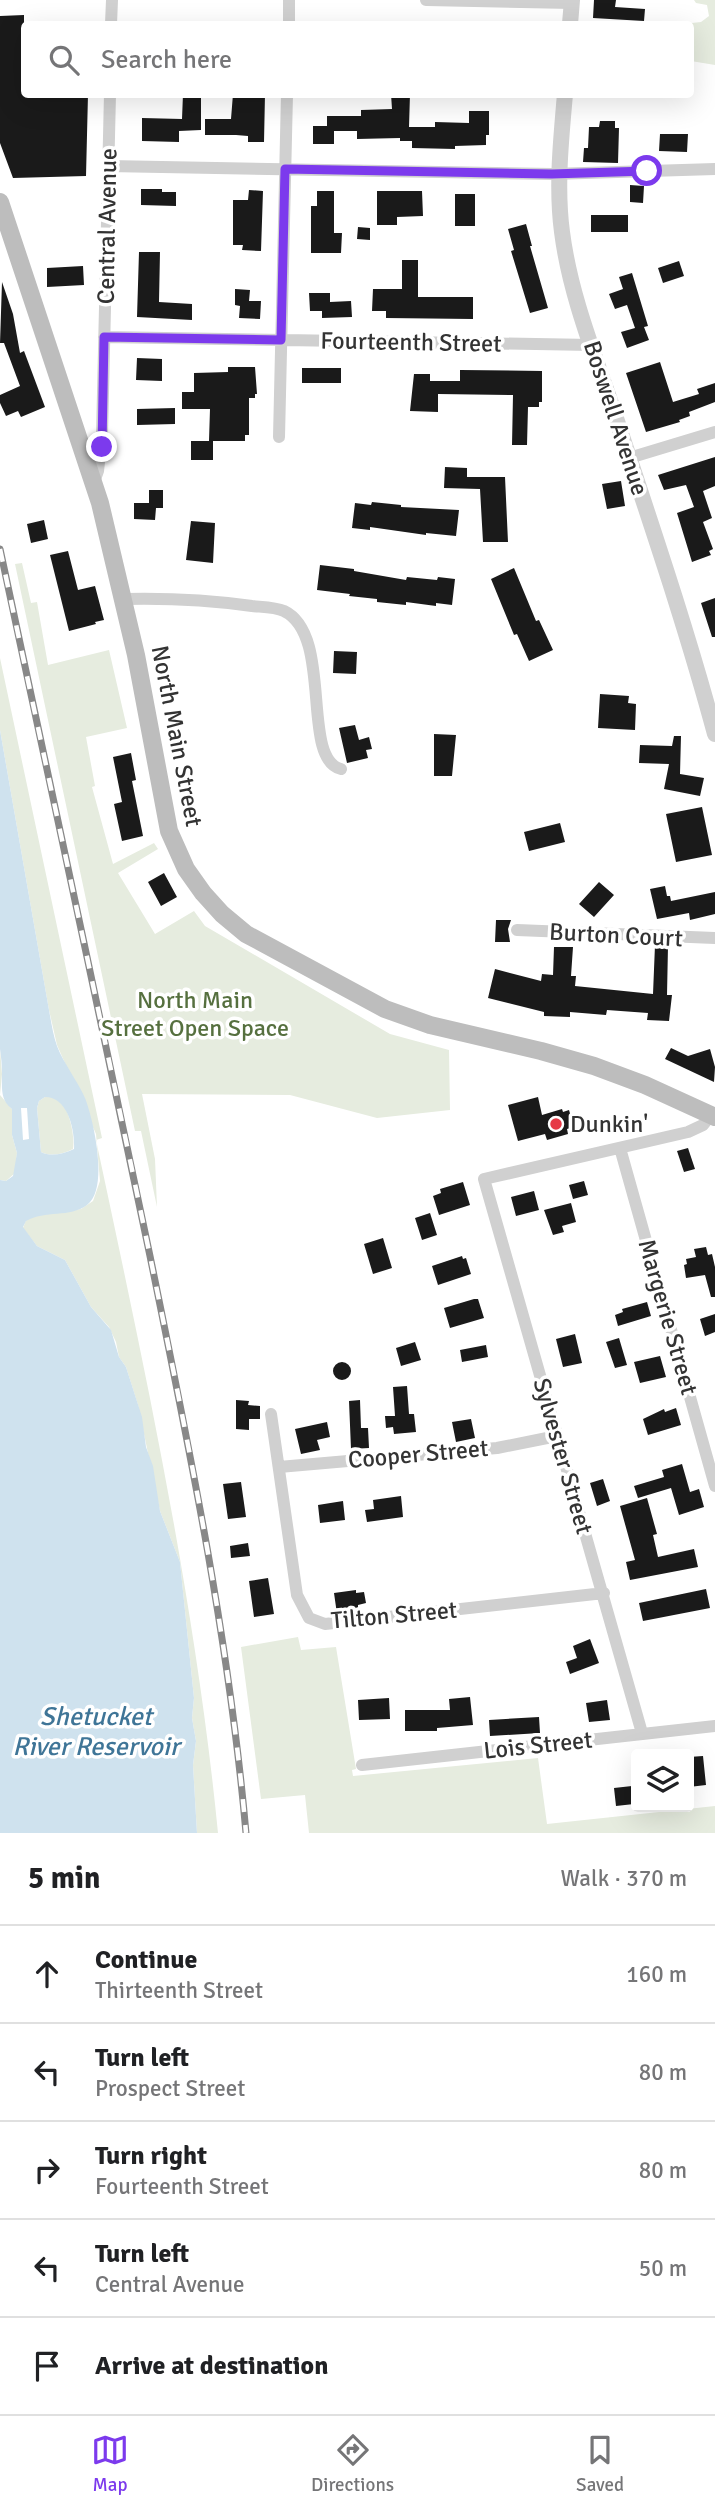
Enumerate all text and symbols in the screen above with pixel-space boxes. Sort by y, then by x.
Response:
search box [21,21,694,98]
icon: search [45,41,83,79]
text: Search here [101,44,232,76]
street label: Central Avenue [91,148,123,304]
route start [631,155,662,186]
street label: Fourteenth Street [320,325,502,359]
street label: Boswell Avenue [577,337,655,499]
route end [86,431,117,462]
street label: North Main Street [145,643,209,829]
street label: Burton Court [548,917,684,953]
park label: North Main Street Open Space [101,985,289,1043]
place label: Dunkin' [570,1109,648,1139]
marker: Dunkin' [548,1116,564,1132]
street label: Margerie Street [631,1236,705,1398]
street label: Sylvester Street [526,1375,600,1537]
street label: Cooper Street [347,1433,489,1475]
street label: Tilton Street [330,1595,458,1635]
water label: Shetucket River Reservoir [13,1701,183,1763]
street label: Lois Street [482,1724,594,1766]
map controls [631,1749,694,1812]
button: layers [631,1749,694,1812]
text: 5 min [28,1860,100,1897]
text: Walk · 370 m [561,1864,687,1893]
text: Continue [95,1944,197,1976]
icon: ahead [28,1955,66,1993]
text: 160 m [626,1960,687,1989]
text: Thirteenth Street [95,1976,263,2005]
text: Turn left [95,2042,189,2074]
icon: left [28,2053,66,2091]
text: 80 m [639,2058,687,2087]
text: Prospect Street [95,2074,245,2103]
text: Turn right [95,2140,207,2172]
icon: right [28,2151,66,2189]
text: 80 m [639,2156,687,2185]
text: Fourteenth Street [95,2172,269,2201]
text: Turn left [95,2238,189,2270]
icon: left [28,2249,66,2287]
text: 50 m [639,2254,687,2283]
text: Central Avenue [95,2270,245,2299]
icon: arrive [28,2347,66,2385]
text: Arrive at destination [95,2350,328,2382]
tab: Map [91,2431,129,2497]
tab: Directions [311,2431,394,2497]
tab: Saved [576,2431,624,2497]

